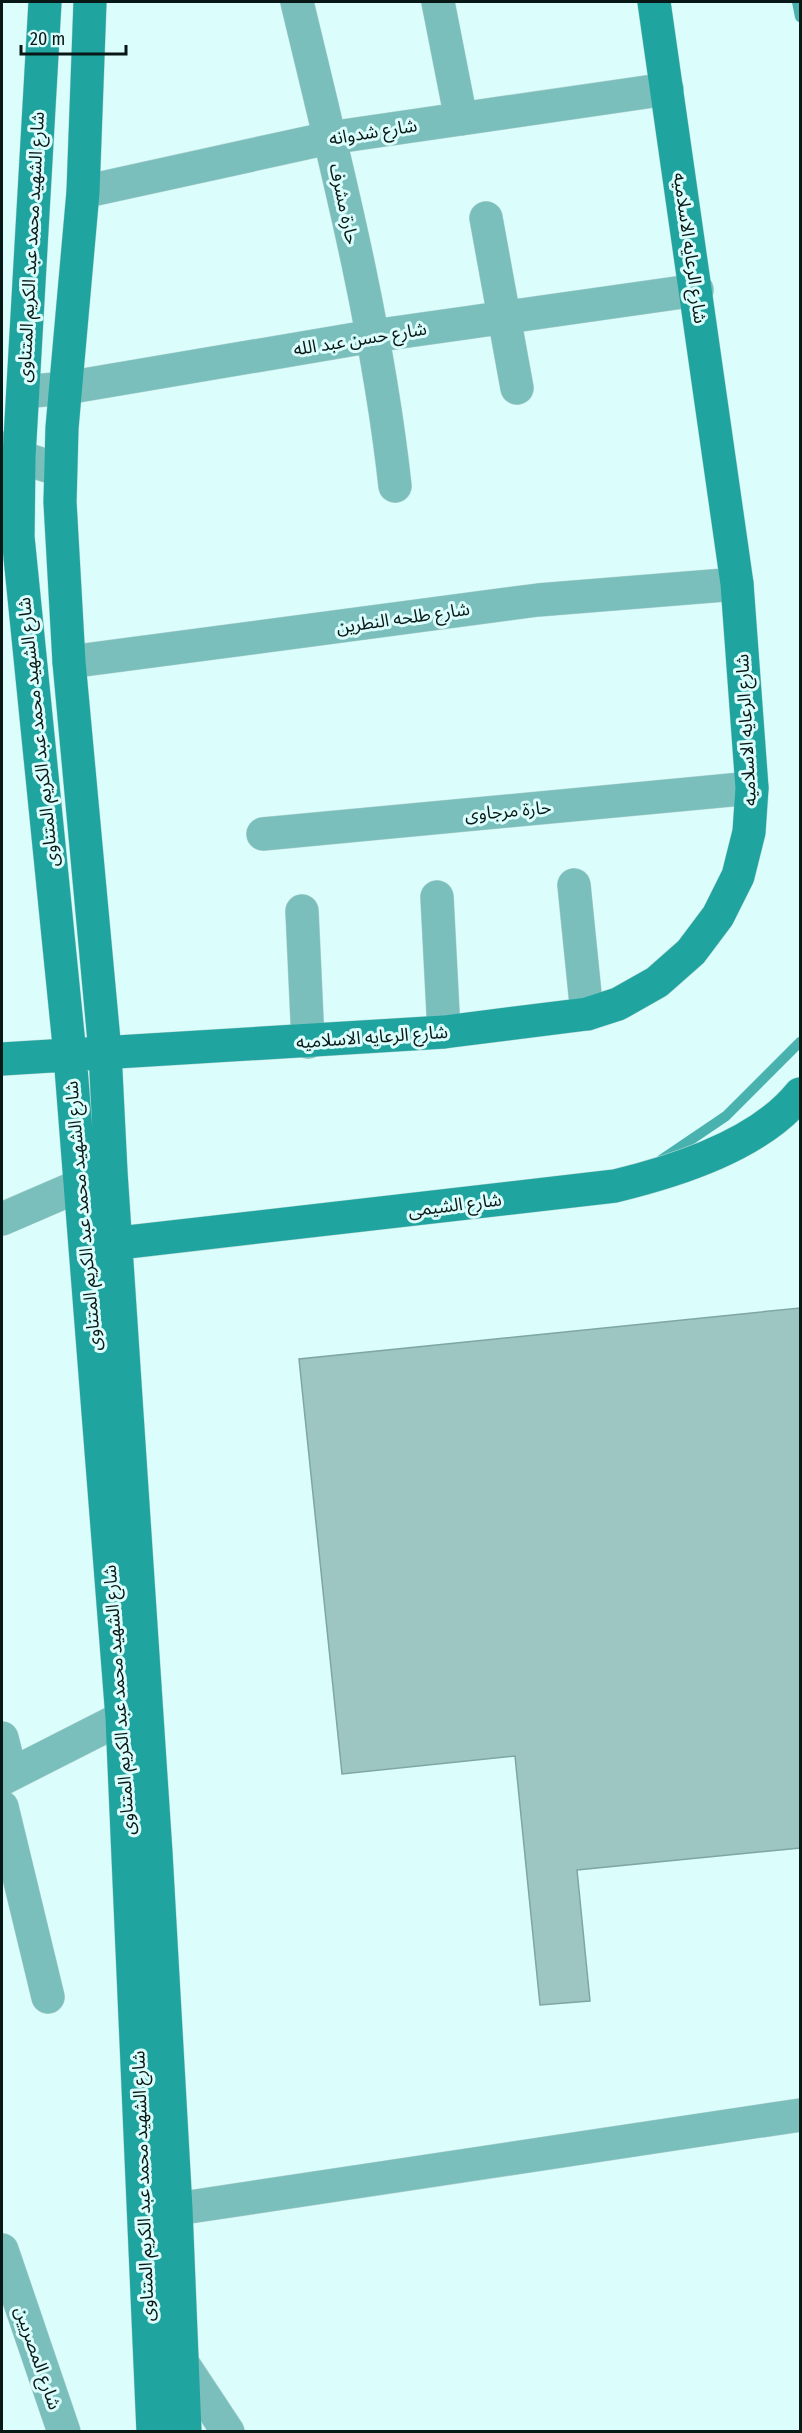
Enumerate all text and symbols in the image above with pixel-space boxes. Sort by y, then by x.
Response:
scale bar [21,18,126,56]
text: 20 m [30,28,65,50]
street label: شارع الشهيد محمد عبد الكريم المتناوى [13,111,52,383]
street label: شارع شدوانه [327,114,419,153]
street label: حارة مشرف [325,161,363,247]
street label: شارع الرعايه الاسلاميه [666,171,711,325]
street label: شارع حسن عبد الله [292,318,429,363]
street label: شارع الشهيد محمد عبد الكريم المتناوى [13,596,66,868]
street label: شارع طلحه النطرين [335,598,471,641]
street label: شارع الرعايه الاسلاميه [731,653,764,807]
street label: حارة مرجاوى [464,796,552,826]
street label: شارع الرعايه الاسلاميه [295,1021,449,1056]
street label: شارع الشهيد محمد عبد الكريم المتناوى [60,1080,109,1352]
street label: شارع الشيمى [407,1188,503,1225]
street label: شارع الشهيد محمد عبد الكريم المتناوى [99,1564,142,1836]
street label: شارع الشهيد محمد عبد الكريم المتناوى [127,2050,162,2322]
street label: شارع المصريين [7,2304,66,2413]

